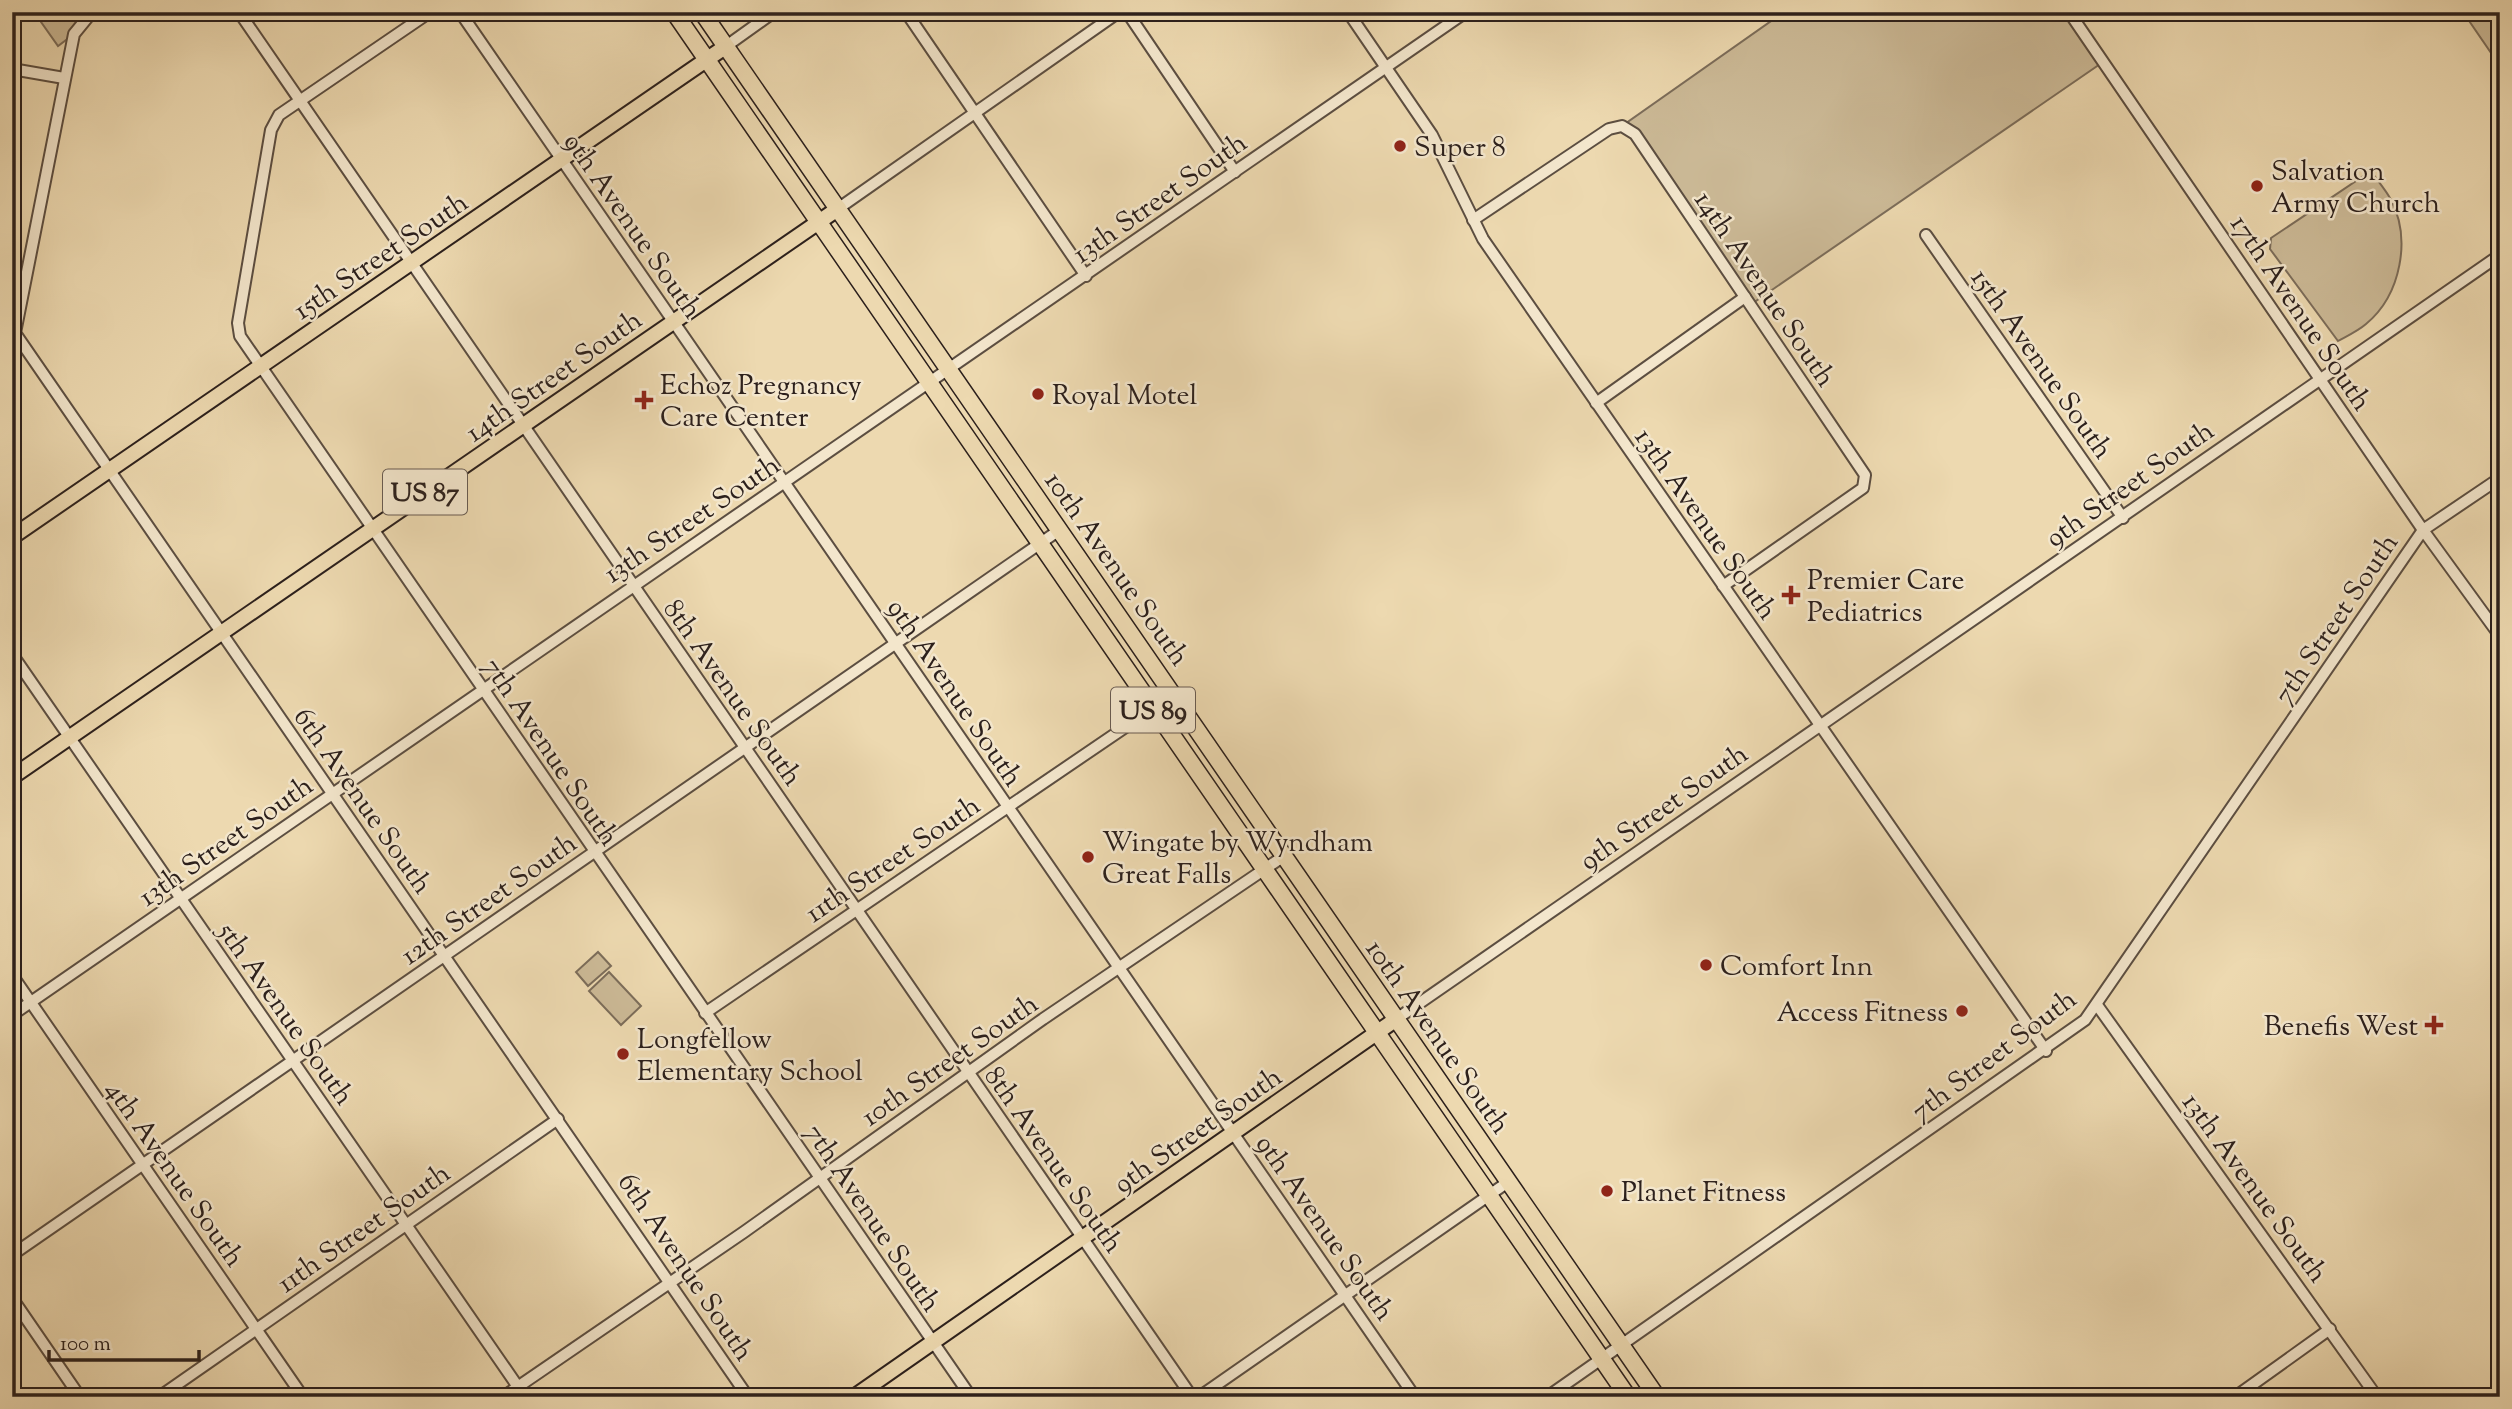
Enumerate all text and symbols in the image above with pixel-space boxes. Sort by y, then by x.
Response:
street label: 13th Street South [1065,124,1256,275]
street label: 9th Avenue South [552,126,711,328]
place label: Super 8 [1414,129,1506,169]
marker: Super 8 [1392,138,1408,154]
place label: Salvation Army Church [2271,153,2440,225]
marker: Salvation Army Church [2249,178,2265,194]
street label: 15th Street South [286,184,477,331]
street label: 14th Avenue South [1683,184,1844,396]
street label: 17th Avenue South [2219,207,2380,420]
street label: 15th Avenue South [1960,261,2121,468]
street label: 14th Street South [458,301,651,453]
place label: Echoz Pregnancy Care Center [660,367,862,439]
place label: Royal Motel [1052,377,1197,417]
marker: Royal Motel [1030,386,1046,402]
marker: Echoz Pregnancy Care Center [634,390,654,410]
street label: 9th Street South [2038,412,2223,559]
street label: 13th Avenue South [1623,421,1786,629]
street label: 13th Street South [597,447,789,594]
street label: 10th Avenue South [1033,464,1198,675]
road number: US 87 [383,470,467,514]
street label: 7th Street South [2265,526,2410,713]
place label: Premier Care Pediatrics [1807,562,1965,634]
marker: Premier Care Pediatrics [1781,585,1801,605]
street label: 8th Avenue South [652,592,811,795]
street label: 9th Avenue South [876,592,1031,796]
street label: 7th Avenue South [472,650,628,855]
road number: US 89 [1111,688,1195,732]
street label: 6th Avenue South [282,700,441,903]
street label: 9th Street South [1572,735,1757,882]
street label: 13th Street South [131,767,322,918]
street label: 11th Street South [798,787,989,934]
place label: Wingate by Wyndham Great Falls [1102,824,1373,896]
street label: 12th Street South [394,825,586,976]
marker: Wingate by Wyndham Great Falls [1080,849,1096,865]
street label: 5th Avenue South [205,913,363,1114]
street label: 10th Avenue South [1354,932,1519,1143]
place label: Comfort Inn [1720,948,1873,988]
marker: Comfort Inn [1698,957,1714,973]
street label: 7th Street South [1904,981,2086,1132]
street label: 10th Street South [854,985,1048,1138]
place label: Access Fitness [1776,994,1948,1034]
marker: Access Fitness [1954,1003,1970,1019]
place label: Benefis West [2264,1008,2418,1048]
marker: Benefis West [2424,1015,2444,1035]
place label: Longfellow Elementary School [637,1021,863,1093]
marker: Longfellow Elementary School [615,1046,631,1062]
street label: 9th Street South [1106,1058,1291,1205]
street label: 8th Avenue South [973,1059,1132,1262]
street label: 4th Avenue South [94,1073,253,1276]
street label: 13th Avenue South [2171,1086,2336,1292]
street label: 7th Avenue South [794,1116,950,1321]
street label: 9th Avenue South [1244,1128,1403,1330]
street label: 11th Street South [270,1155,460,1304]
street label: 6th Avenue South [607,1166,762,1370]
place label: Planet Fitness [1621,1174,1786,1214]
marker: Planet Fitness [1599,1183,1615,1199]
scale bar [49,1318,200,1362]
text: 100 m [60,1330,111,1360]

